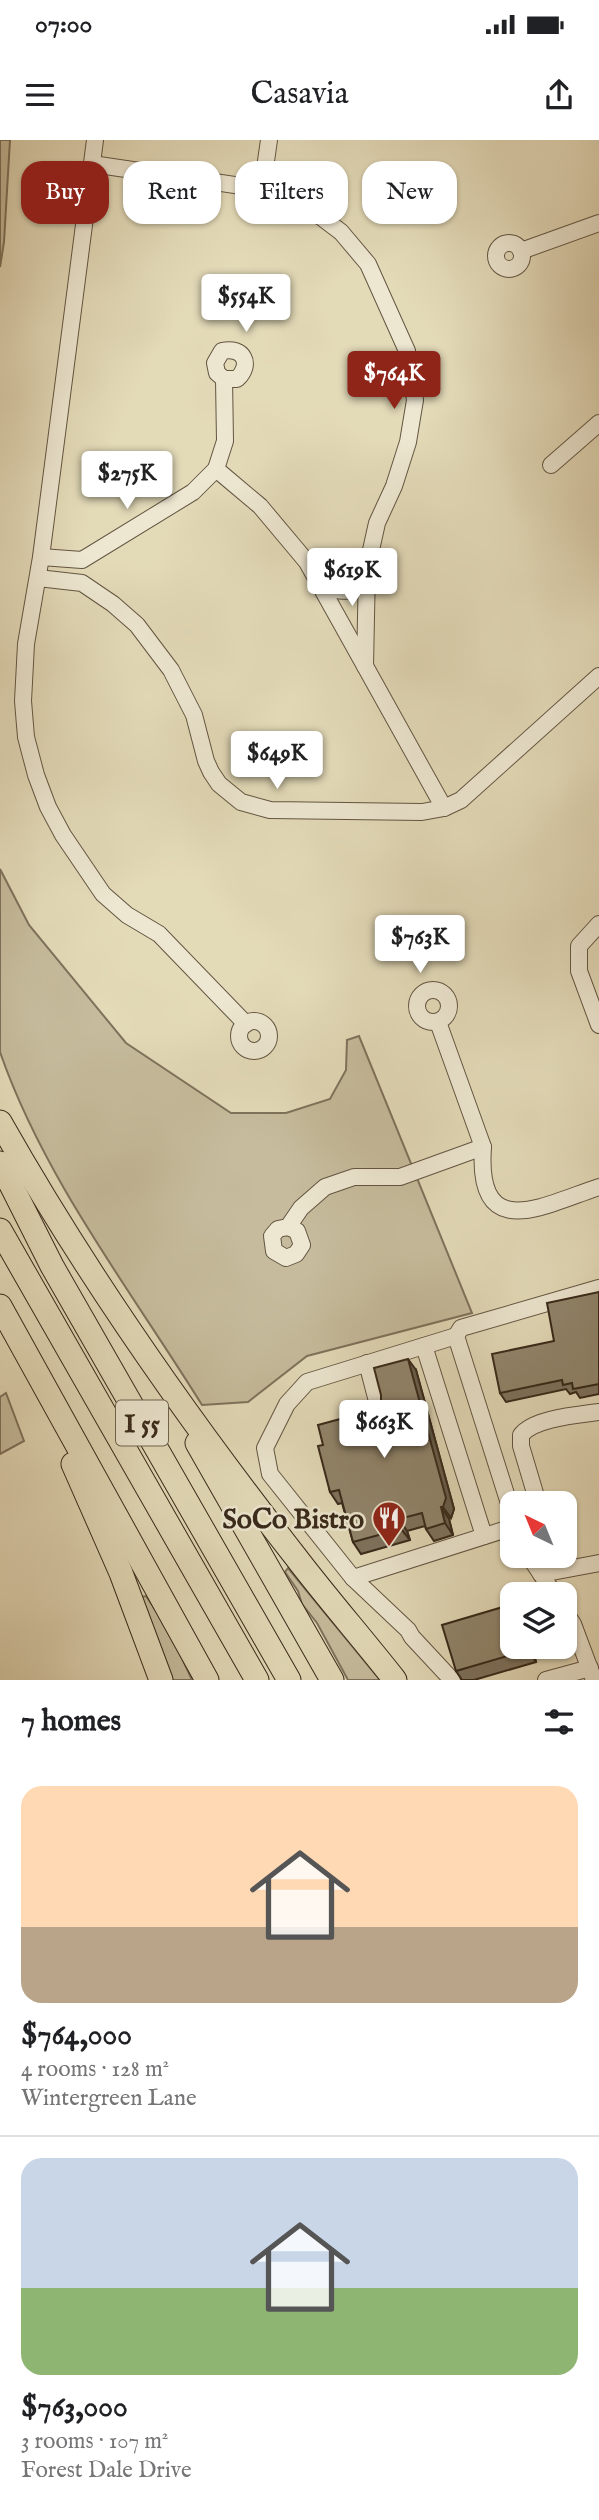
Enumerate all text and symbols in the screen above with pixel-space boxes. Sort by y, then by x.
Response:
text: 07:00 [35,8,92,41]
text: Casavia [250,74,349,115]
icon: menu [21,76,59,114]
icon: share [540,76,578,114]
chip: Buy [21,161,109,224]
chip: Rent [123,161,221,224]
chip: Filters [235,161,348,224]
chip: New [362,161,457,224]
pin: $554K [197,274,295,334]
text: $554K [217,282,275,311]
pin: $764K [345,352,443,411]
text: $764K [363,359,425,388]
pin: $275K [78,452,176,511]
text: $275K [98,459,157,488]
pin: $619K [303,548,401,608]
text: $619K [323,556,381,585]
pin: $649K [228,732,326,791]
text: $649K [247,739,307,768]
pin: $763K [371,916,469,975]
text: $763K [391,923,449,952]
road number: I 55 [116,1400,168,1446]
pin: $663K [335,1400,433,1460]
text: $663K [355,1408,413,1437]
north arrow [500,1491,578,1568]
map controls [500,1491,577,1659]
restaurant icon: SoCo Bistro [370,1499,408,1548]
place label: SoCo Bistro [222,1503,364,1538]
button: layers [500,1582,577,1659]
text: 7 homes [21,1703,121,1741]
icon: filters [540,1703,578,1741]
icon: home [237,1832,363,1958]
text: $764,000 [21,2017,132,2055]
text: 4 rooms · 128 m² [21,2055,169,2084]
text: Wintergreen Lane [21,2084,197,2113]
icon: home [237,2204,363,2330]
text: $763,000 [21,2389,128,2427]
text: 3 rooms · 107 m² [21,2427,169,2456]
text: Forest Dale Drive [21,2456,191,2485]

